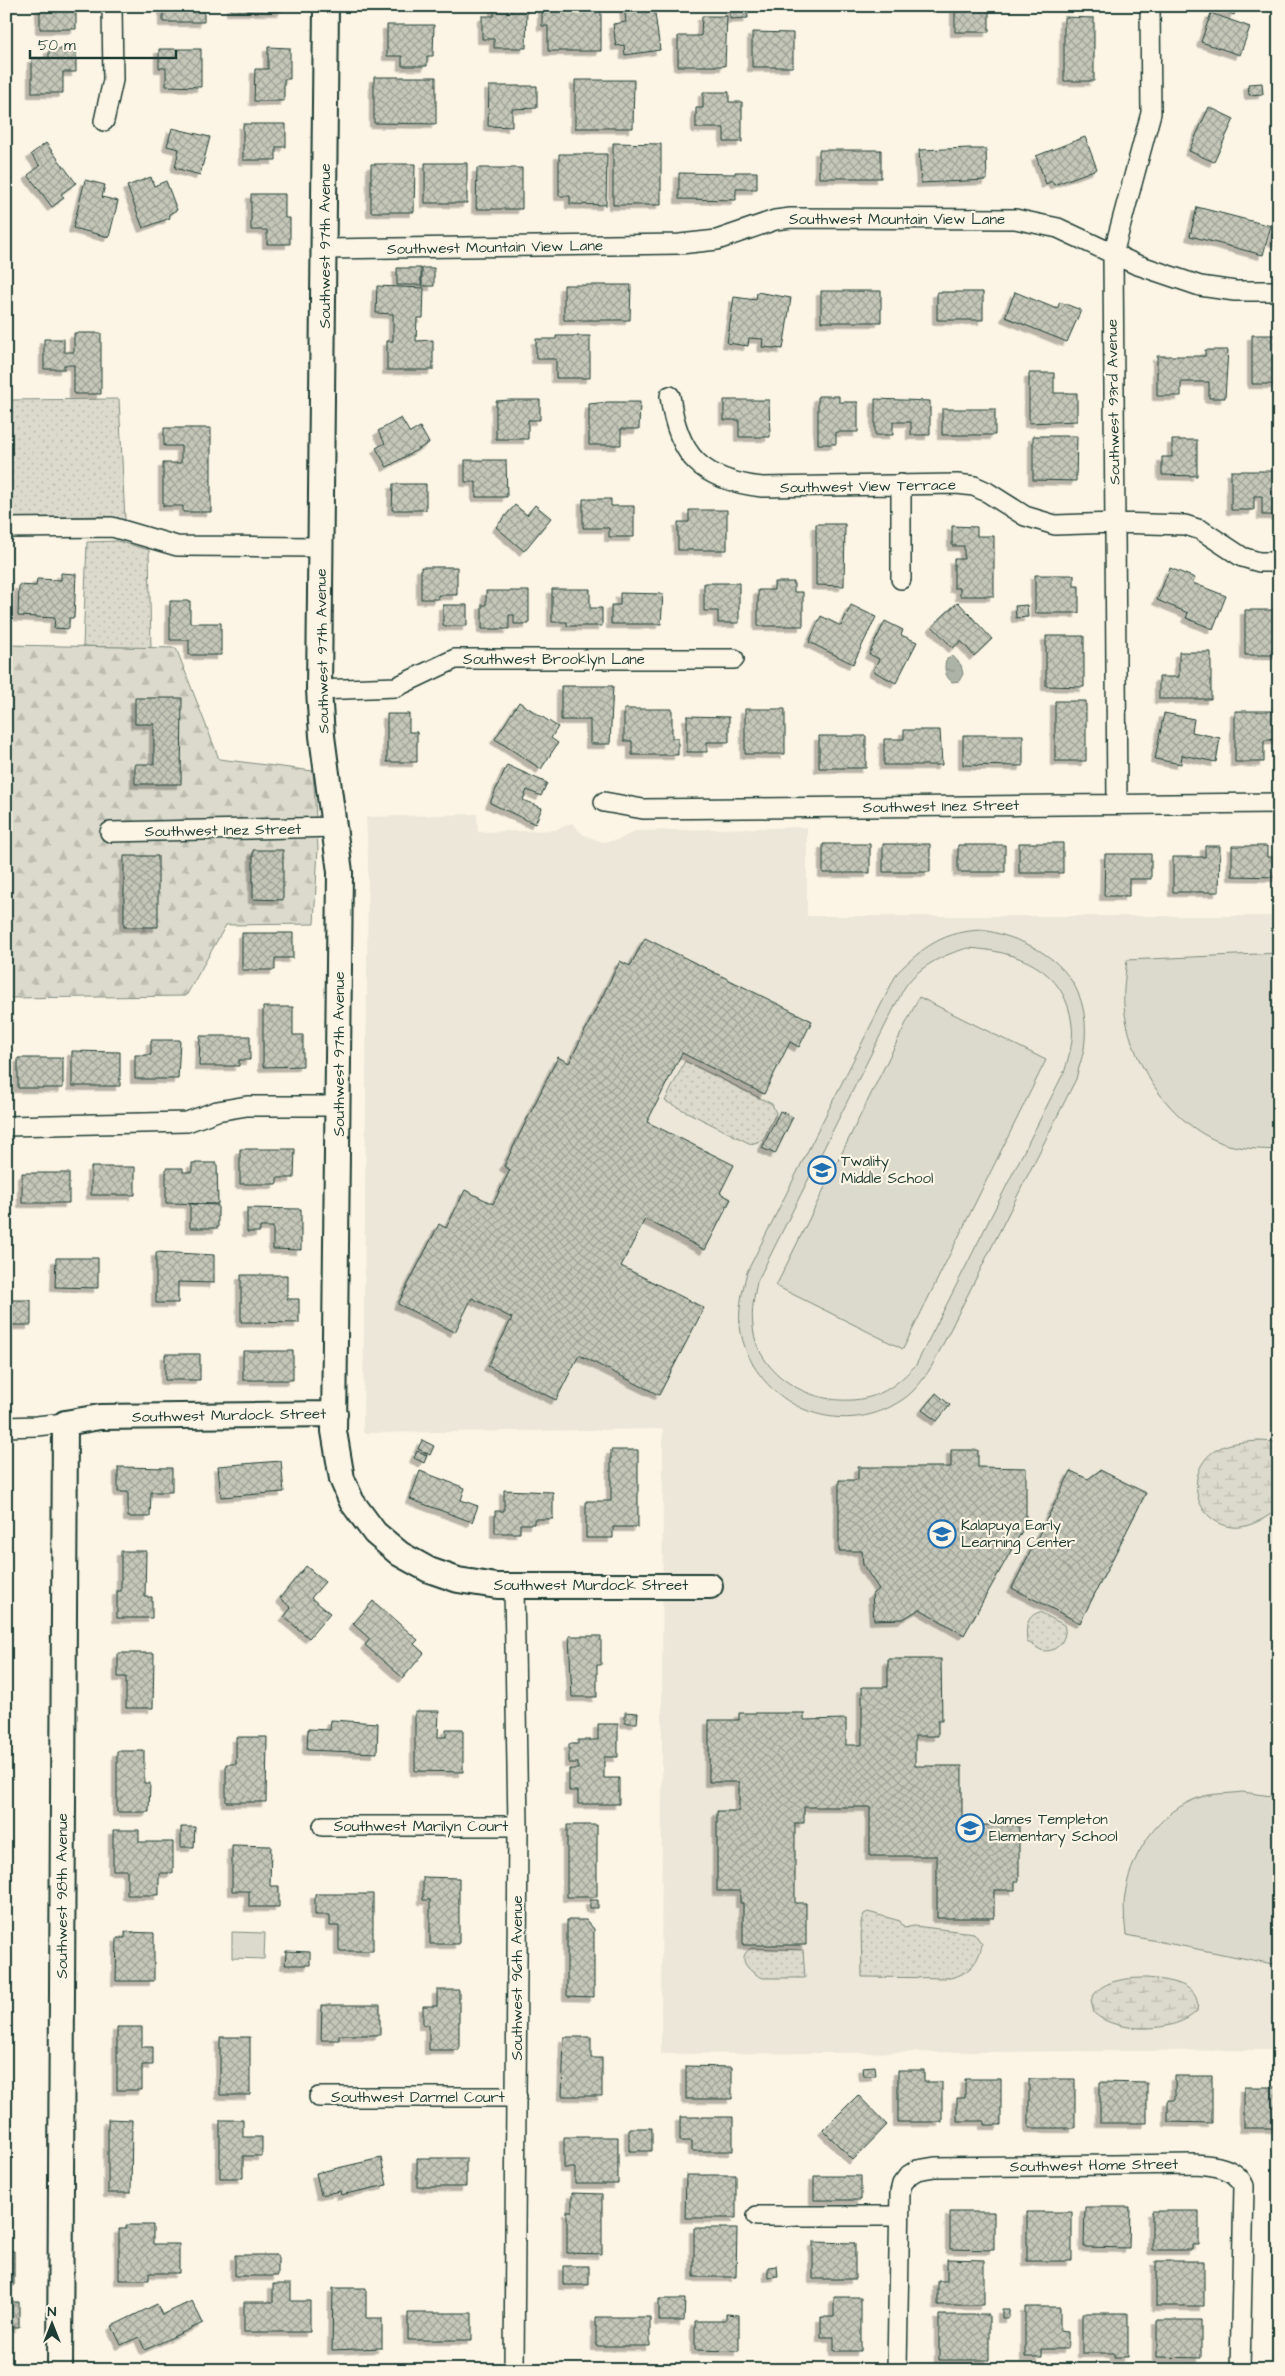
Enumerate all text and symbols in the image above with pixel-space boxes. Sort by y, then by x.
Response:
scale bar [30,28,176,60]
text: 50 m [38,35,76,56]
street label: Southwest 97th Avenue [315,163,336,329]
street label: Southwest Mountain View Lane [789,209,1005,230]
street label: Southwest Mountain View Lane [387,235,603,260]
street label: Southwest 93rd Avenue [1102,319,1125,485]
street label: Southwest View Terrace [780,474,956,499]
street label: Southwest 97th Avenue [311,568,334,734]
street label: Southwest Brooklyn Lane [463,649,645,671]
street label: Southwest Inez Street [863,795,1019,818]
street label: Southwest Inez Street [145,819,301,842]
street label: Southwest 97th Avenue [329,971,350,1137]
place label: Twality Middle School [841,1151,933,1189]
school or university icon: Twality Middle School [807,1155,837,1185]
street label: Southwest Murdock Street [132,1403,326,1428]
place label: Kalapuya Early Learning Center [961,1515,1075,1554]
school or university icon: Kalapuya Early Learning Center [927,1519,957,1549]
street label: Southwest Murdock Street [494,1575,688,1596]
place label: James Templeton Elementary School [989,1809,1118,1848]
street label: Southwest 98th Avenue [52,1813,73,1979]
school or university icon: James Templeton Elementary School [955,1813,985,1843]
street label: Southwest Marilyn Court [334,1816,508,1838]
street label: Southwest 96th Avenue [507,1895,528,2061]
street label: Southwest Darmel Court [331,2087,505,2108]
street label: Southwest Home Street [1010,2154,1178,2177]
north arrow [28,2298,78,2348]
text: N [48,2302,57,2322]

